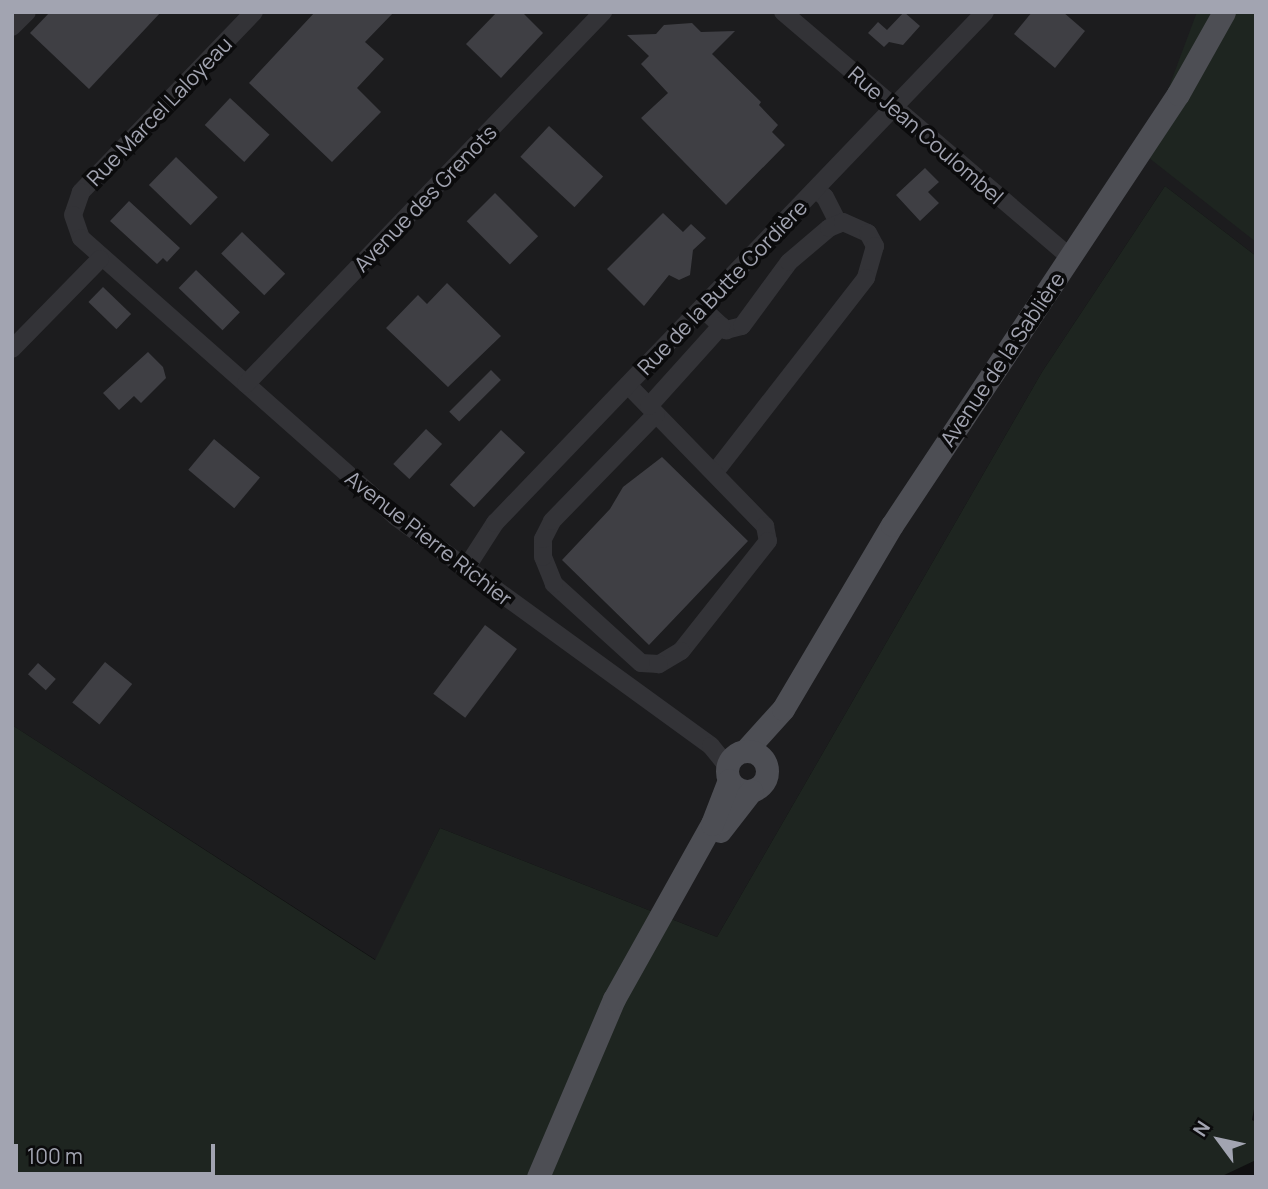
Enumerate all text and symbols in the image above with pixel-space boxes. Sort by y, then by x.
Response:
street label: Rue Marcel Laloyeau [81,31,237,191]
street label: Rue Jean Coulombel [843,61,1009,209]
street label: Avenue des Grenots [348,119,502,277]
street label: Rue de la Butte Cordière [632,194,812,380]
street label: Avenue de la Sablière [934,267,1070,451]
street label: Avenue Pierre Richier [341,465,517,611]
north arrow [1184,1105,1254,1175]
text: N [1187,1116,1216,1141]
scale bar [18,1130,219,1174]
text: 100 m [27,1142,83,1170]

